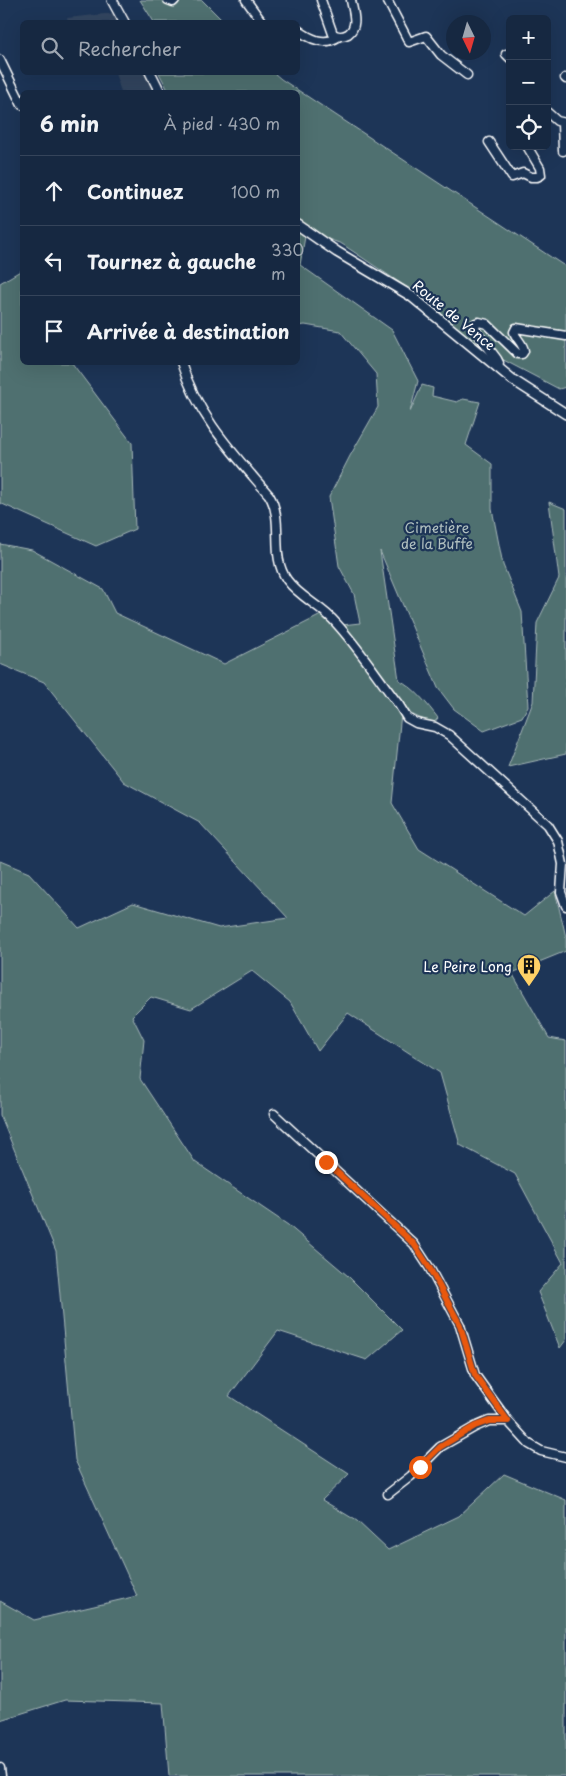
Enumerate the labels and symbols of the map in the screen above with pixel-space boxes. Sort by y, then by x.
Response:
north arrow [446,15,491,60]
street label: Route de Vence [408,275,500,355]
park label: Cimetière de la Buffe [401,517,473,554]
building icon: Le Peire Long [516,953,542,987]
place label: Le Peire Long [423,956,512,977]
route end [315,1151,338,1174]
route start [409,1456,432,1479]

